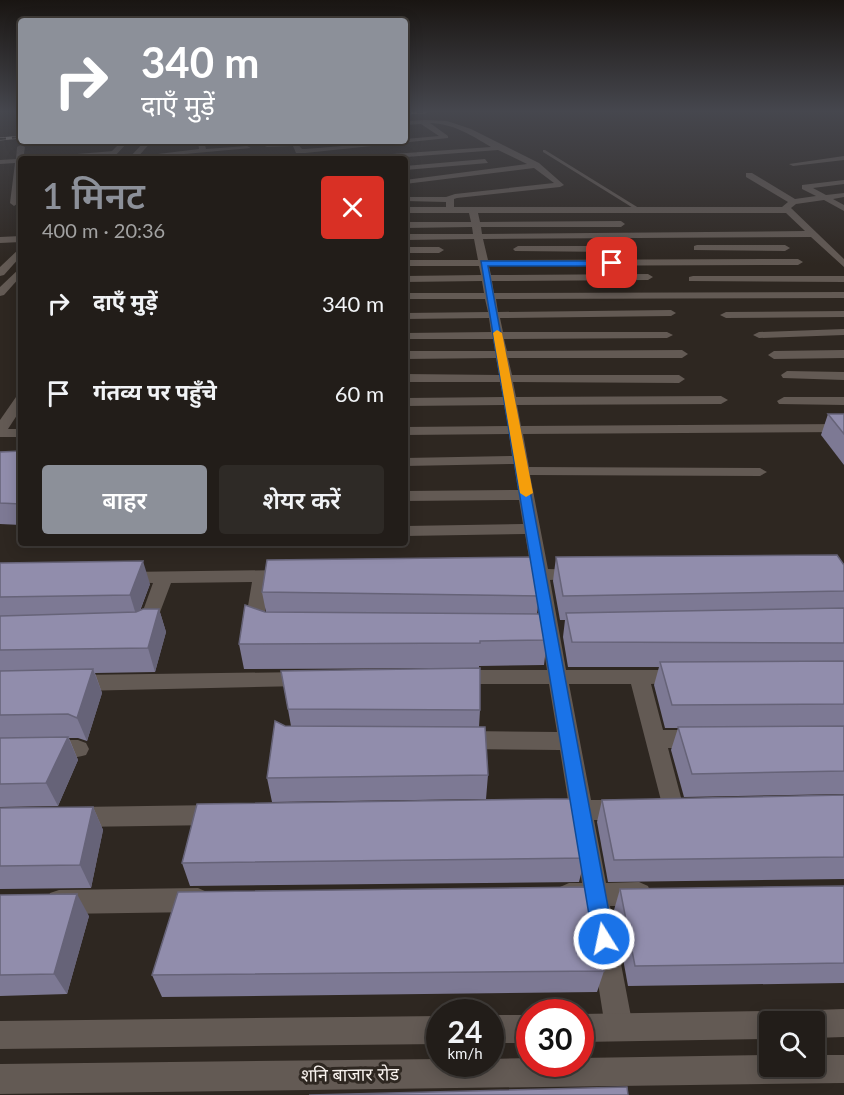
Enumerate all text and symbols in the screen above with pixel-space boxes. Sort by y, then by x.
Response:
text: 340 m [141,37,259,87]
icon: right [42,42,120,120]
text: दाएँ मुड़ें [141,88,215,121]
text: 1 मिनट [42,173,145,217]
button: close [321,176,384,239]
text: 400 m · 20:36 [42,218,165,242]
pin [586,237,637,288]
icon: arrive [595,246,628,279]
icon: right [42,287,75,320]
text: दाएँ मुड़ें [93,288,157,315]
text: 340 m [322,290,384,317]
icon: arrive [42,377,75,410]
text: गंतव्य पर पहुँचे [93,378,217,405]
text: 60 m [335,380,384,407]
button: बाहर [42,465,207,534]
button: शेयर करें [219,465,384,534]
position arrow [572,907,636,971]
speed limit sign: 30 [516,999,594,1077]
map controls [759,1011,825,1077]
button: search [759,1011,825,1077]
text: 24 [448,1013,482,1049]
text: km/h [447,1044,483,1062]
street label: शनि बाजार रोड [301,1062,400,1086]

